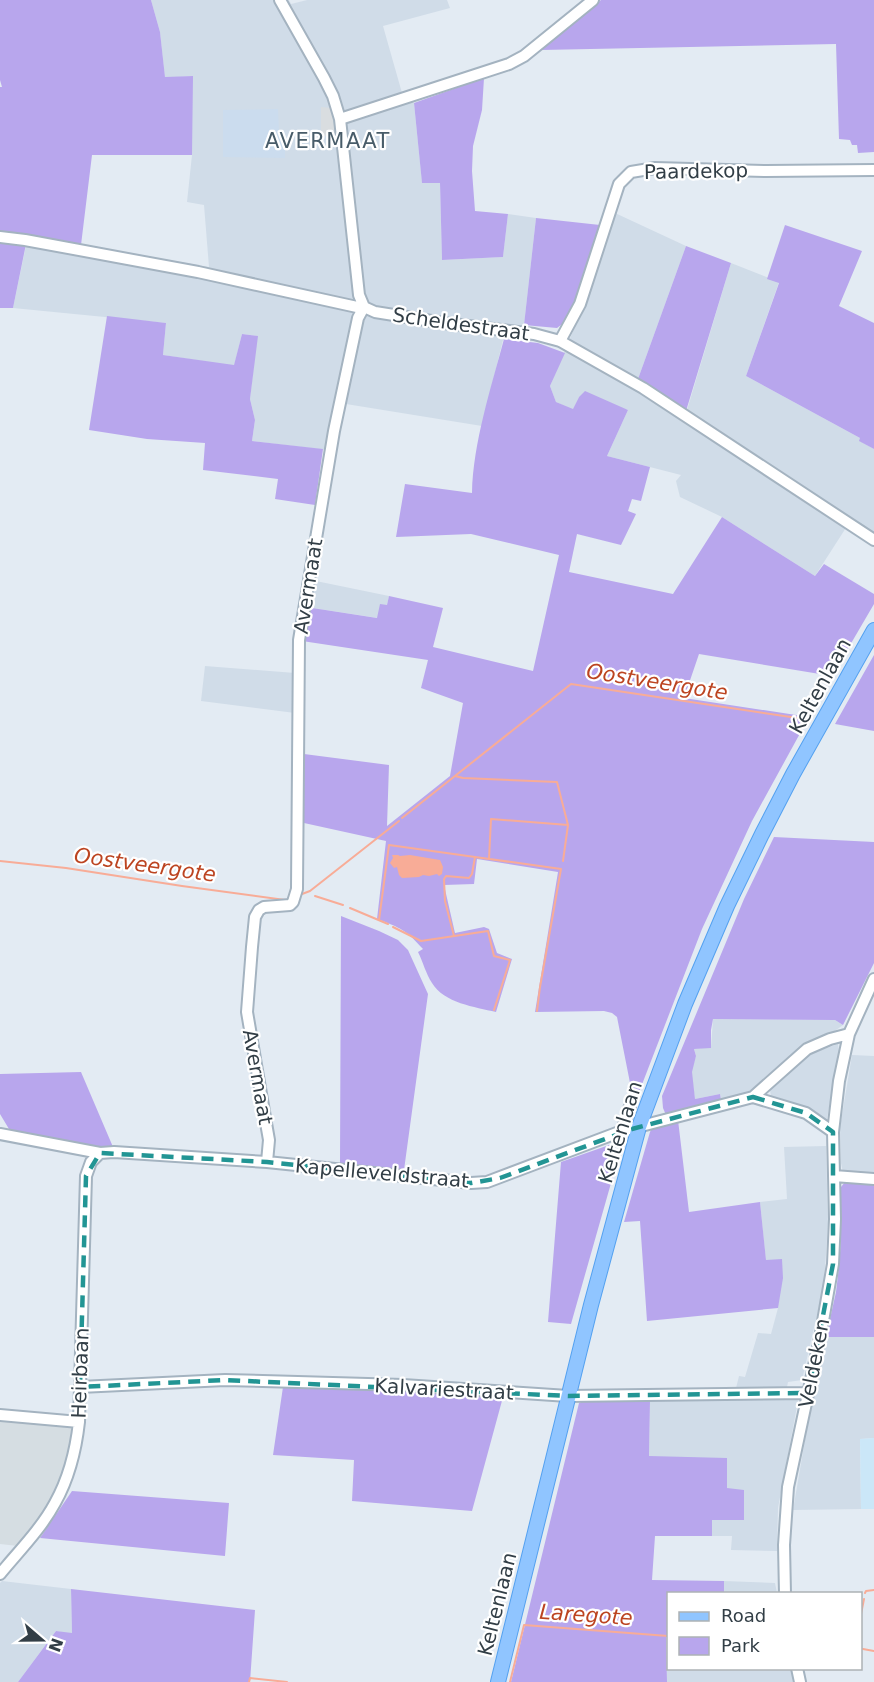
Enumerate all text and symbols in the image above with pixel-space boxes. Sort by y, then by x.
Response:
district label: AVERMAAT [265,129,391,153]
street label: Paardekop [644,158,748,184]
street label: Scheldestraat [391,303,531,346]
street label: Avermaat [289,536,327,635]
street label: Keltenlaan [784,634,856,738]
water label: Oostveergote [585,659,729,705]
water label: Oostveergote [73,843,217,887]
street label: Avermaat [238,1027,278,1127]
street label: Keltenlaan [593,1078,647,1186]
street label: Kapelleveldstraat [294,1153,470,1193]
street label: Veldeken [794,1316,834,1410]
street label: Heirbaan [66,1327,94,1419]
street label: Kalvariestraat [374,1373,514,1405]
street label: Keltenlaan [473,1550,521,1658]
legend [667,1592,862,1670]
water label: Laregote [539,1600,633,1630]
text: Road [721,1605,766,1626]
north arrow [12,1610,72,1670]
text: N [44,1635,67,1655]
text: Park [721,1635,760,1656]

